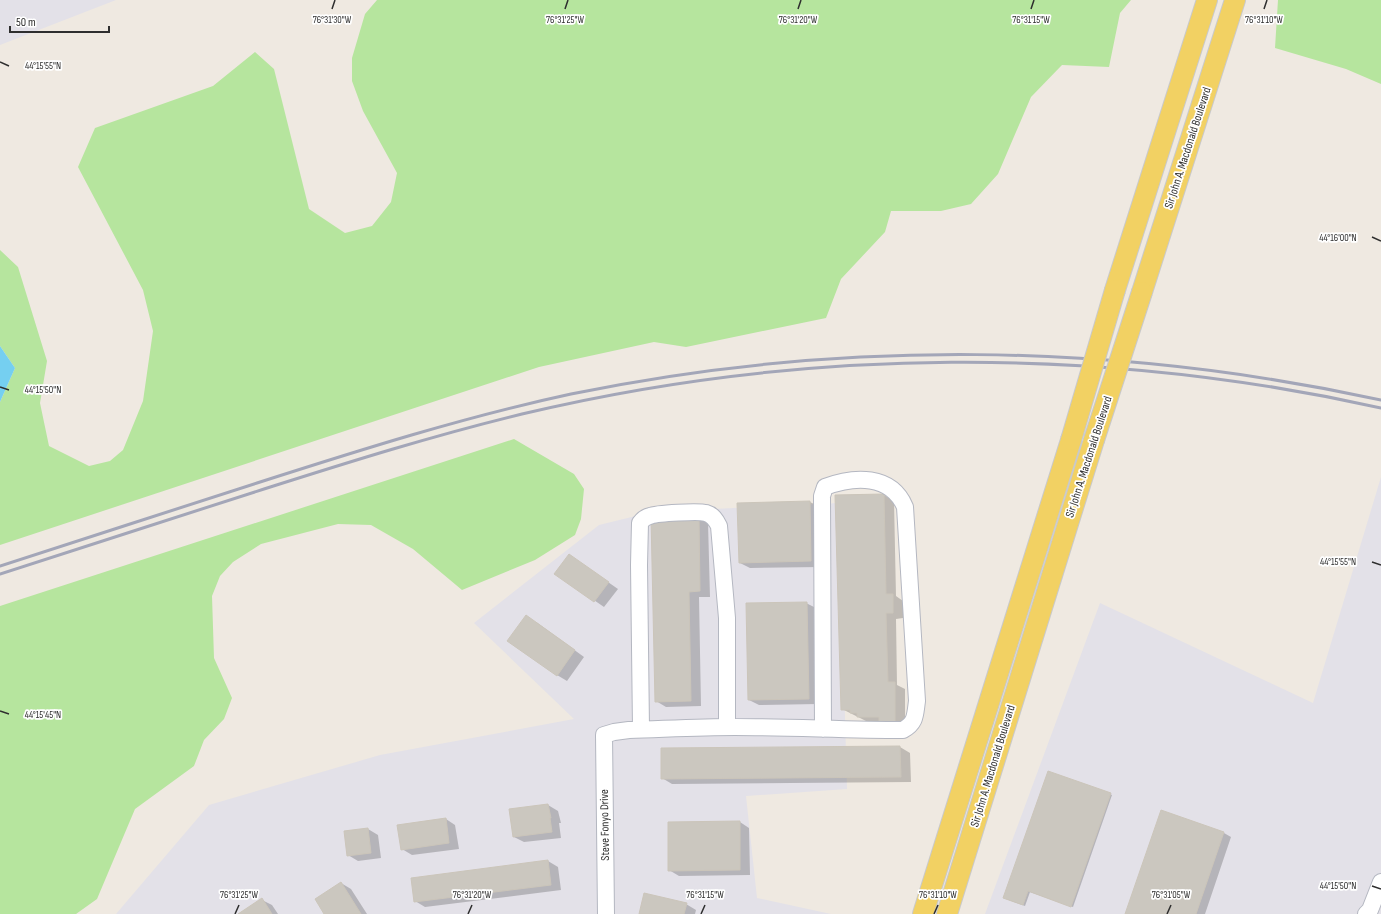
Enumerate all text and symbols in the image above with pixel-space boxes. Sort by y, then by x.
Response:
scale bar [10,8,109,34]
text: 76°31'30"W [313,14,352,26]
text: 76°31'25"W [546,14,584,26]
text: 76°31'20"W [779,14,818,26]
text: 76°31'15"W [1012,14,1050,26]
text: 76°31'10"W [1245,14,1283,26]
text: 50 m [16,15,36,30]
text: 44°15'55"N [25,60,61,72]
street label: Sir John A. Macdonald Boulevard [1161,85,1215,211]
text: 44°16'00"N [1319,232,1357,244]
text: 44°15'50"N [25,384,61,396]
street label: Sir John A. Macdonald Boulevard [1062,394,1116,520]
text: 44°15'55"N [1320,556,1356,568]
street label: Sir John A. Macdonald Boulevard [967,703,1019,829]
text: 44°15'45"N [25,709,61,721]
street label: Steve Fonyo Drive [597,789,613,861]
text: 44°15'50"N [1320,880,1356,892]
text: 76°31'25"W [220,889,258,901]
text: 76°31'20"W [453,889,492,901]
text: 76°31'15"W [686,889,724,901]
text: 76°31'10"W [919,889,957,901]
text: 76°31'05"W [1152,889,1191,901]

